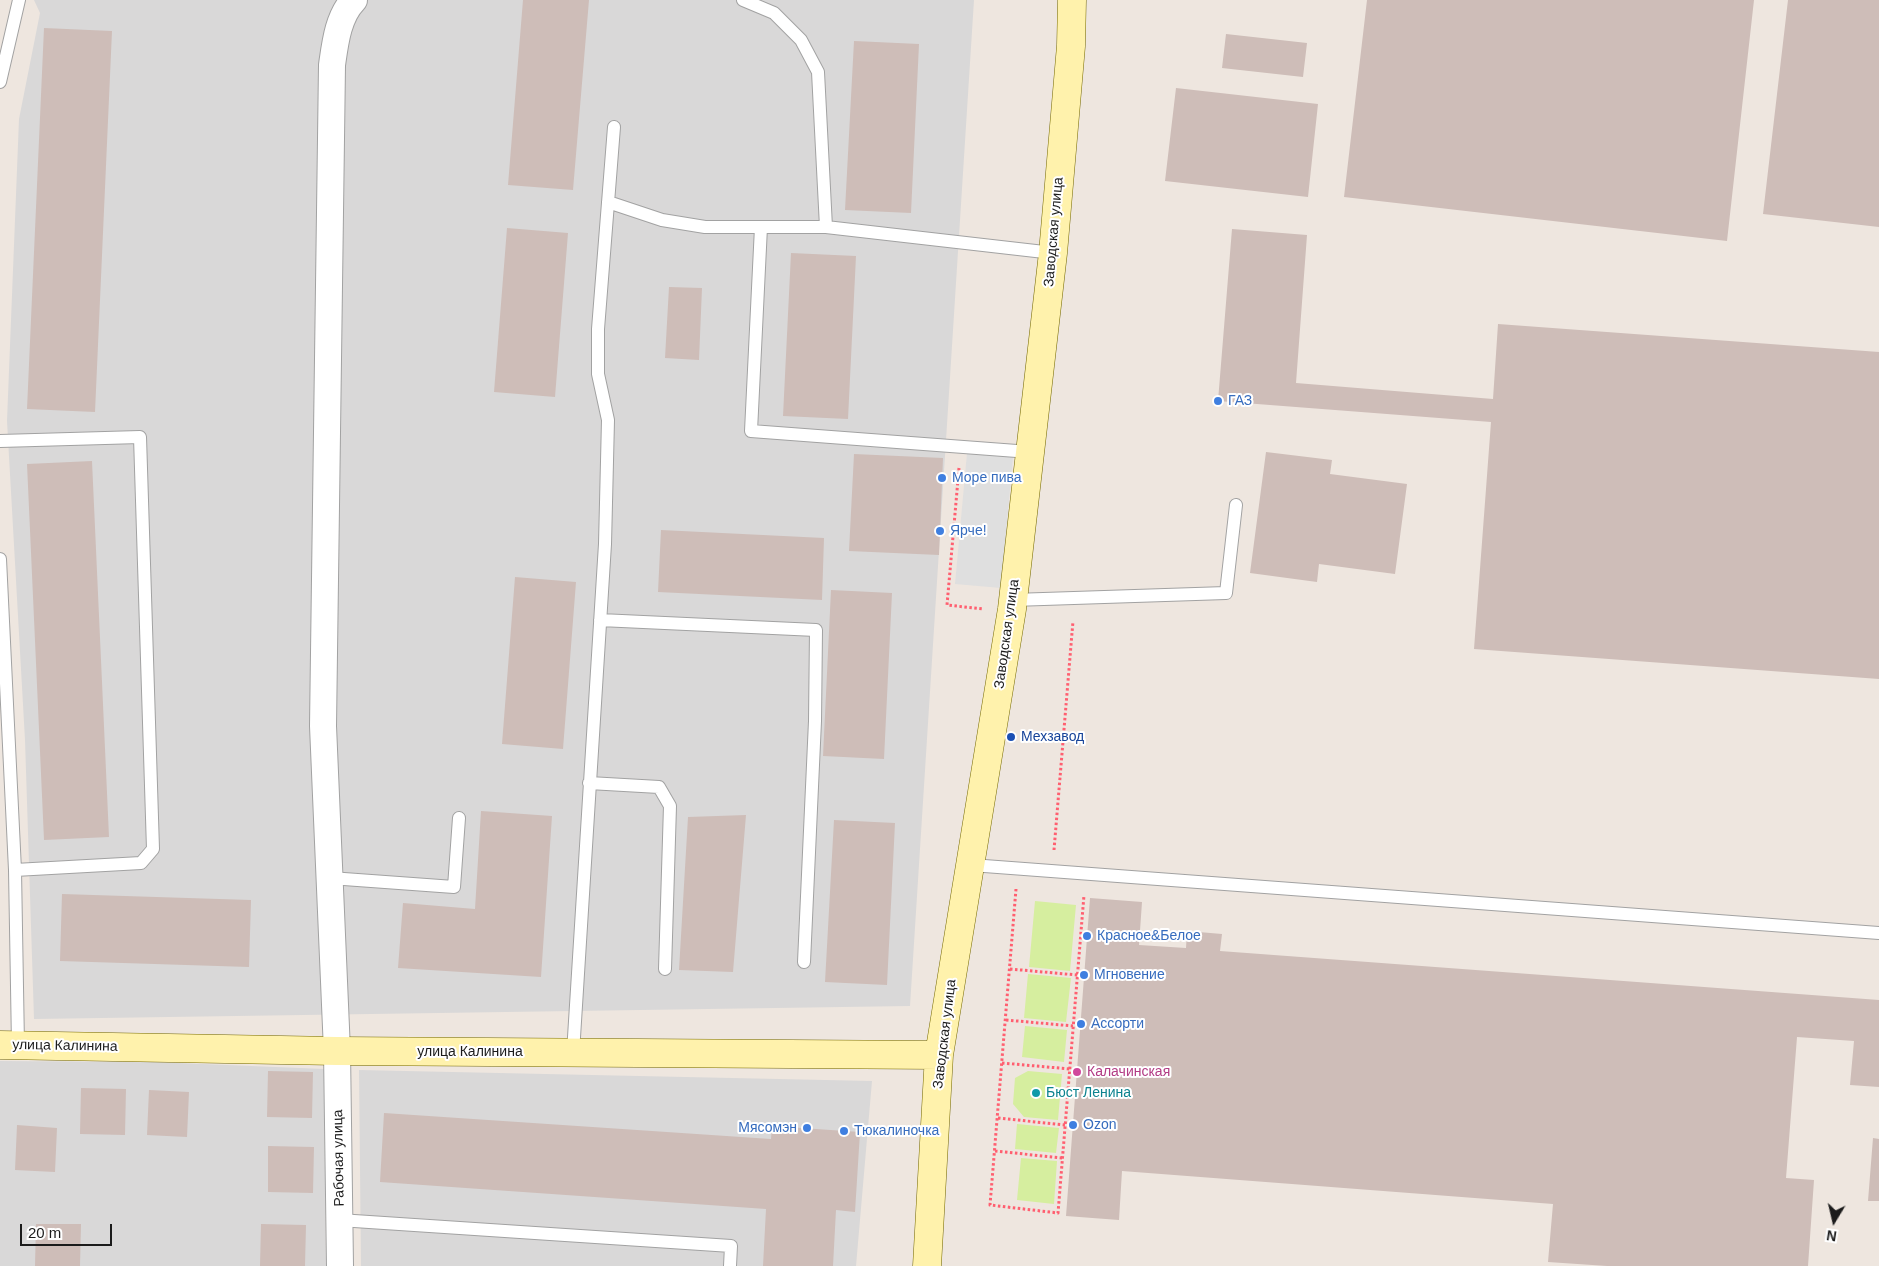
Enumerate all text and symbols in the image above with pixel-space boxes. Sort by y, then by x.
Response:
street label: Заводская улица [1041,176,1067,288]
place label: ГАЗ [1228,393,1252,409]
marker: ГАЗ [1212,395,1224,407]
place label: Море пива [952,470,1022,486]
marker: Море пива [936,472,948,484]
place label: Ярче! [950,523,987,539]
marker: Ярче! [934,525,946,537]
street label: Заводская улица [991,578,1023,690]
place label: Мехзавод [1021,729,1084,745]
marker: Мехзавод [1005,731,1017,743]
place label: Красное&Белое [1097,928,1201,944]
marker: Красное&Белое [1081,930,1093,942]
place label: Мгновение [1094,967,1165,983]
marker: Мгновение [1078,969,1090,981]
street label: Заводская улица [930,978,960,1090]
place label: Ассорти [1091,1016,1144,1032]
marker: Ассорти [1075,1018,1087,1030]
street label: улица Калинина [12,1037,118,1055]
street label: улица Калинина [417,1044,523,1060]
place label: Калачинская [1087,1064,1170,1080]
marker: Калачинская [1071,1066,1083,1078]
place label: Бюст Ленина [1046,1085,1131,1101]
marker: Бюст Ленина [1030,1087,1042,1099]
street label: Рабочая улица [330,1109,348,1207]
place label: Ozon [1083,1117,1116,1133]
marker: Ozon [1067,1119,1079,1131]
place label: Мясомэн [738,1120,797,1136]
marker: Мясомэн [801,1122,813,1134]
place label: Тюкалиночка [854,1123,939,1139]
marker: Тюкалиночка [838,1125,850,1137]
north arrow [1809,1196,1859,1246]
scale bar [22,1214,115,1246]
text: 20 m [28,1224,61,1241]
text: N [1825,1227,1838,1245]

